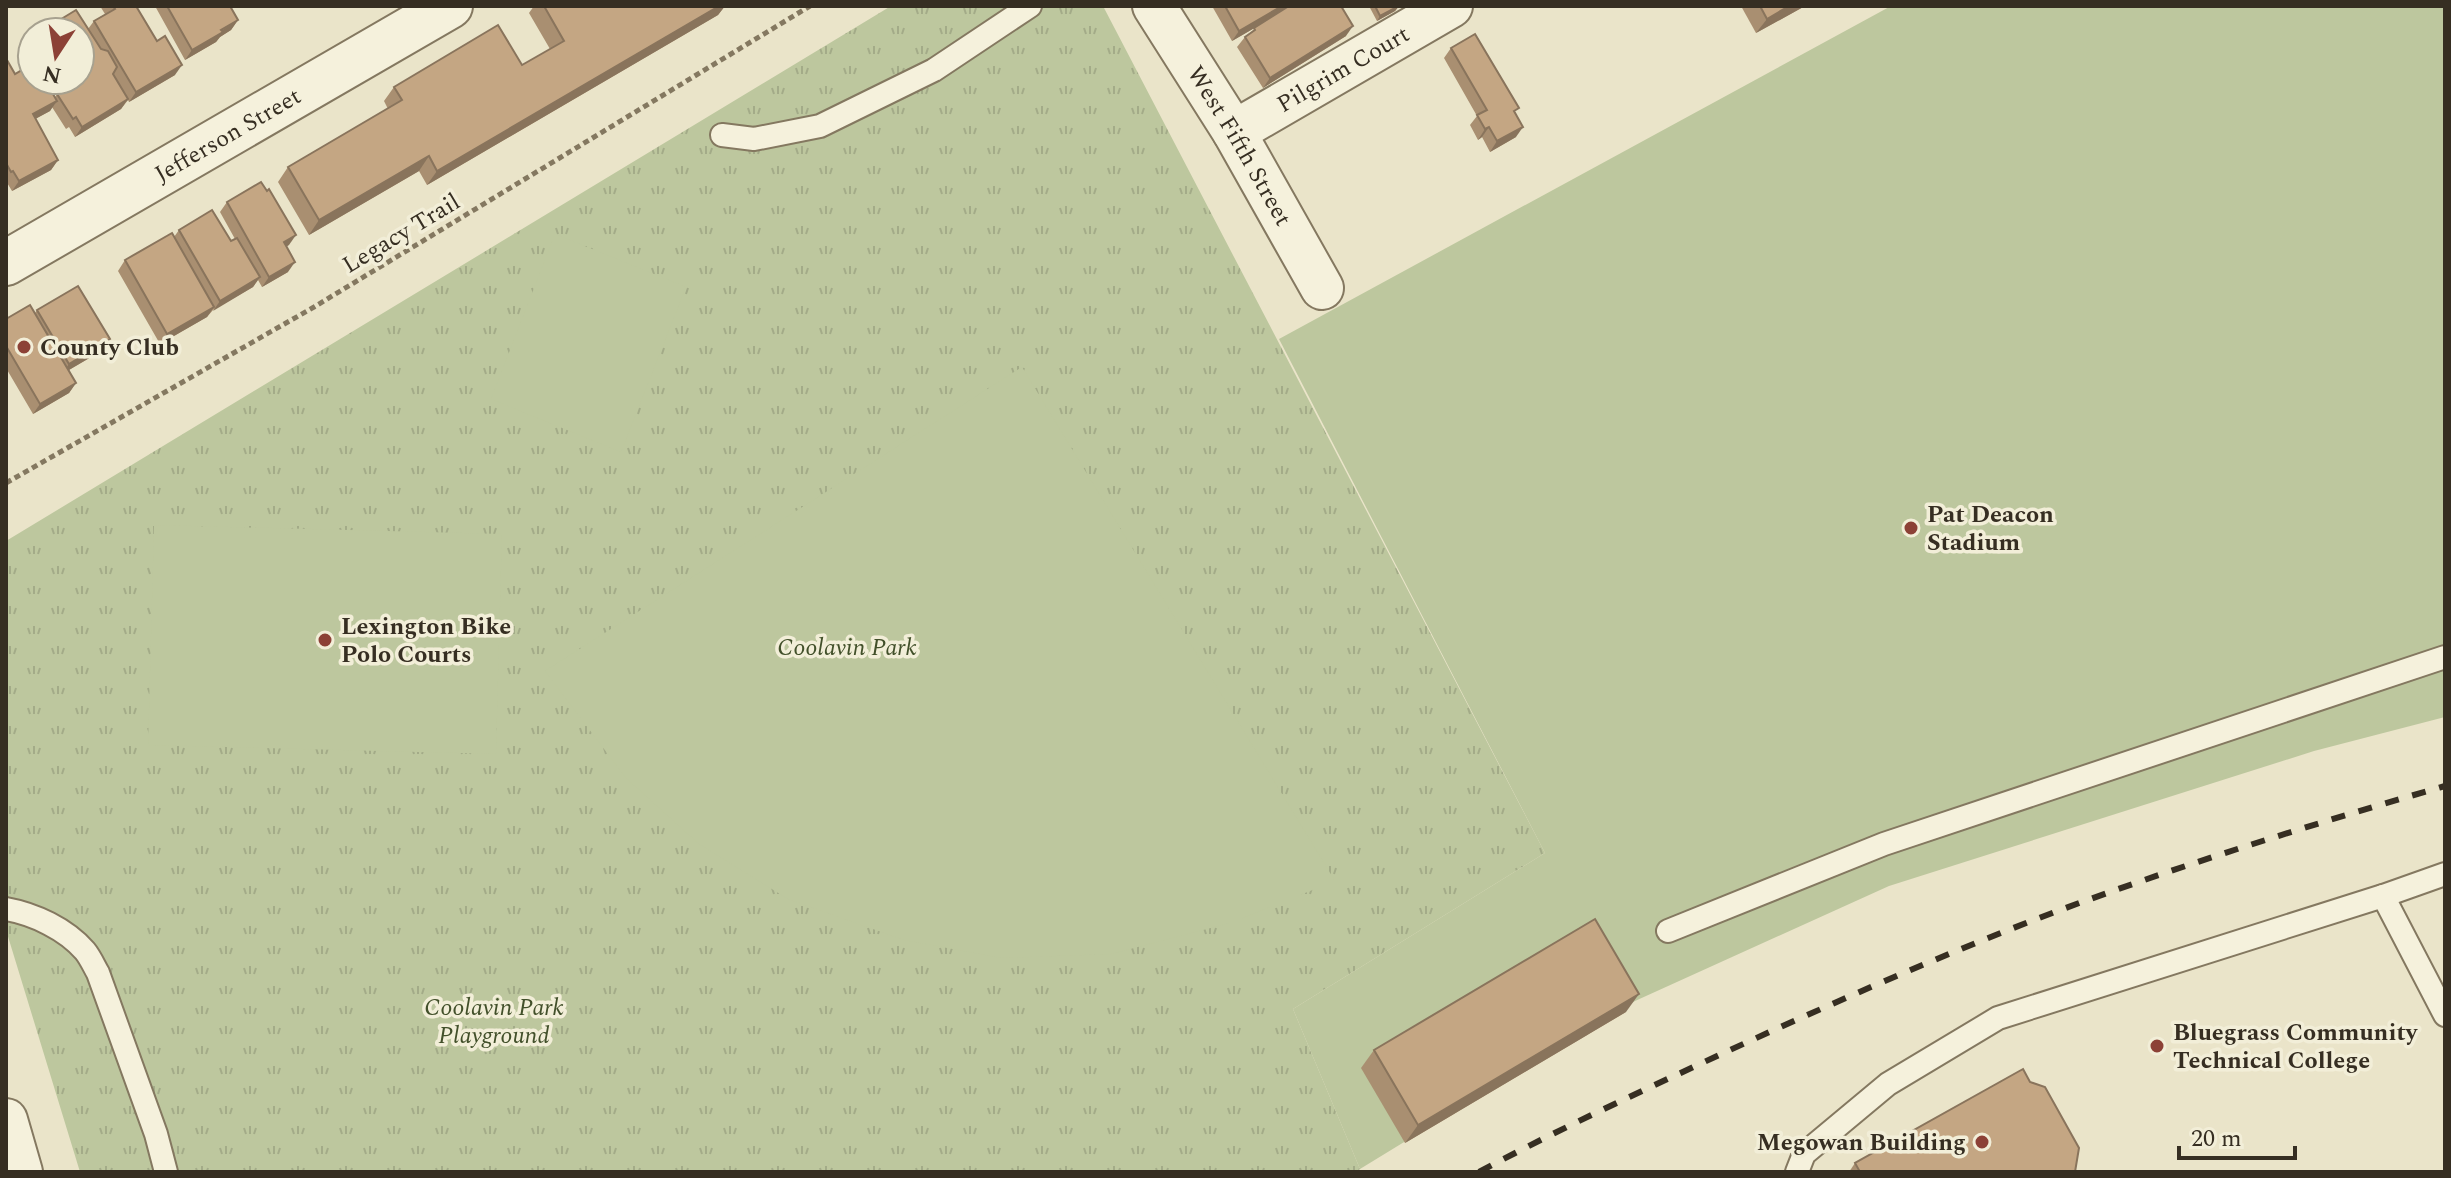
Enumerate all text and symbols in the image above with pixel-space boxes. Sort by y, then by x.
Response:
north arrow [16,16,96,96]
street label: Pilgrim Court [1270,17,1417,122]
text: N [40,56,64,92]
street label: West Fifth Street [1177,59,1301,233]
street label: Jefferson Street [148,79,308,192]
street label: Legacy Trail [336,184,467,283]
place label: County Club [40,330,179,366]
marker: County Club [15,338,33,356]
place label: Pat Deacon Stadium [1927,497,2054,561]
marker: Pat Deacon Stadium [1902,519,1920,537]
place label: Lexington Bike Polo Courts [341,609,511,673]
park label: Coolavin Park [777,630,917,666]
marker: Lexington Bike Polo Courts [316,631,334,649]
park label: Coolavin Park Playground [424,990,564,1054]
place label: Bluegrass Community Technical College [2173,1015,2419,1079]
marker: Bluegrass Community Technical College [2148,1037,2166,1055]
scale bar [2179,1110,2295,1160]
text: 20 m [2191,1121,2242,1157]
place label: Megowan Building [1757,1125,1966,1161]
marker: Megowan Building [1973,1133,1991,1151]

